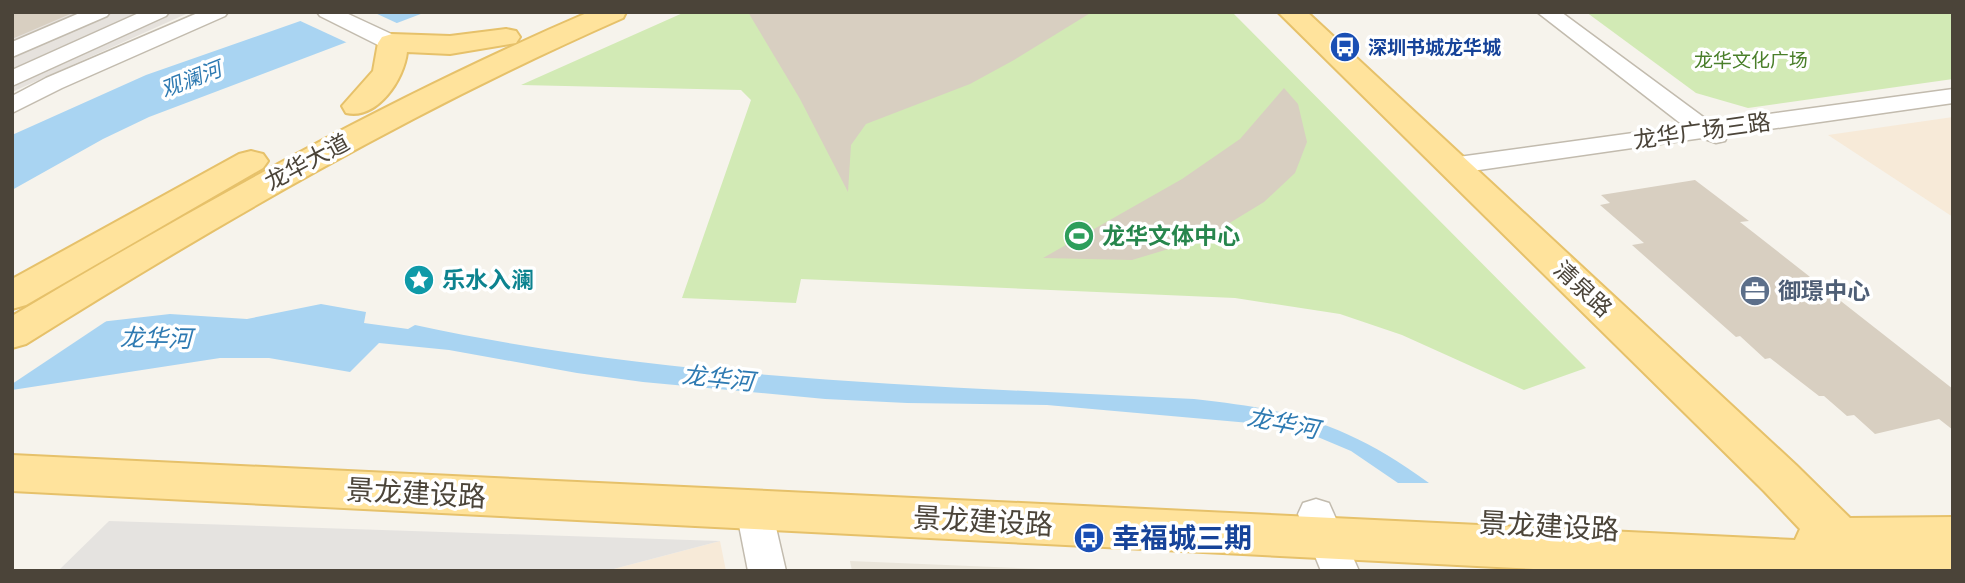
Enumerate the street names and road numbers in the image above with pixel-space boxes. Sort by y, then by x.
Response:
street label: 龙华广场三路 [1632,107,1772,155]
street label: 龙华大道 [259,127,355,197]
street label: 清泉路 [1548,255,1618,323]
street label: 景龙建设路 [345,471,487,515]
street label: 景龙建设路 [912,499,1054,543]
street label: 景龙建设路 [1478,504,1620,548]

